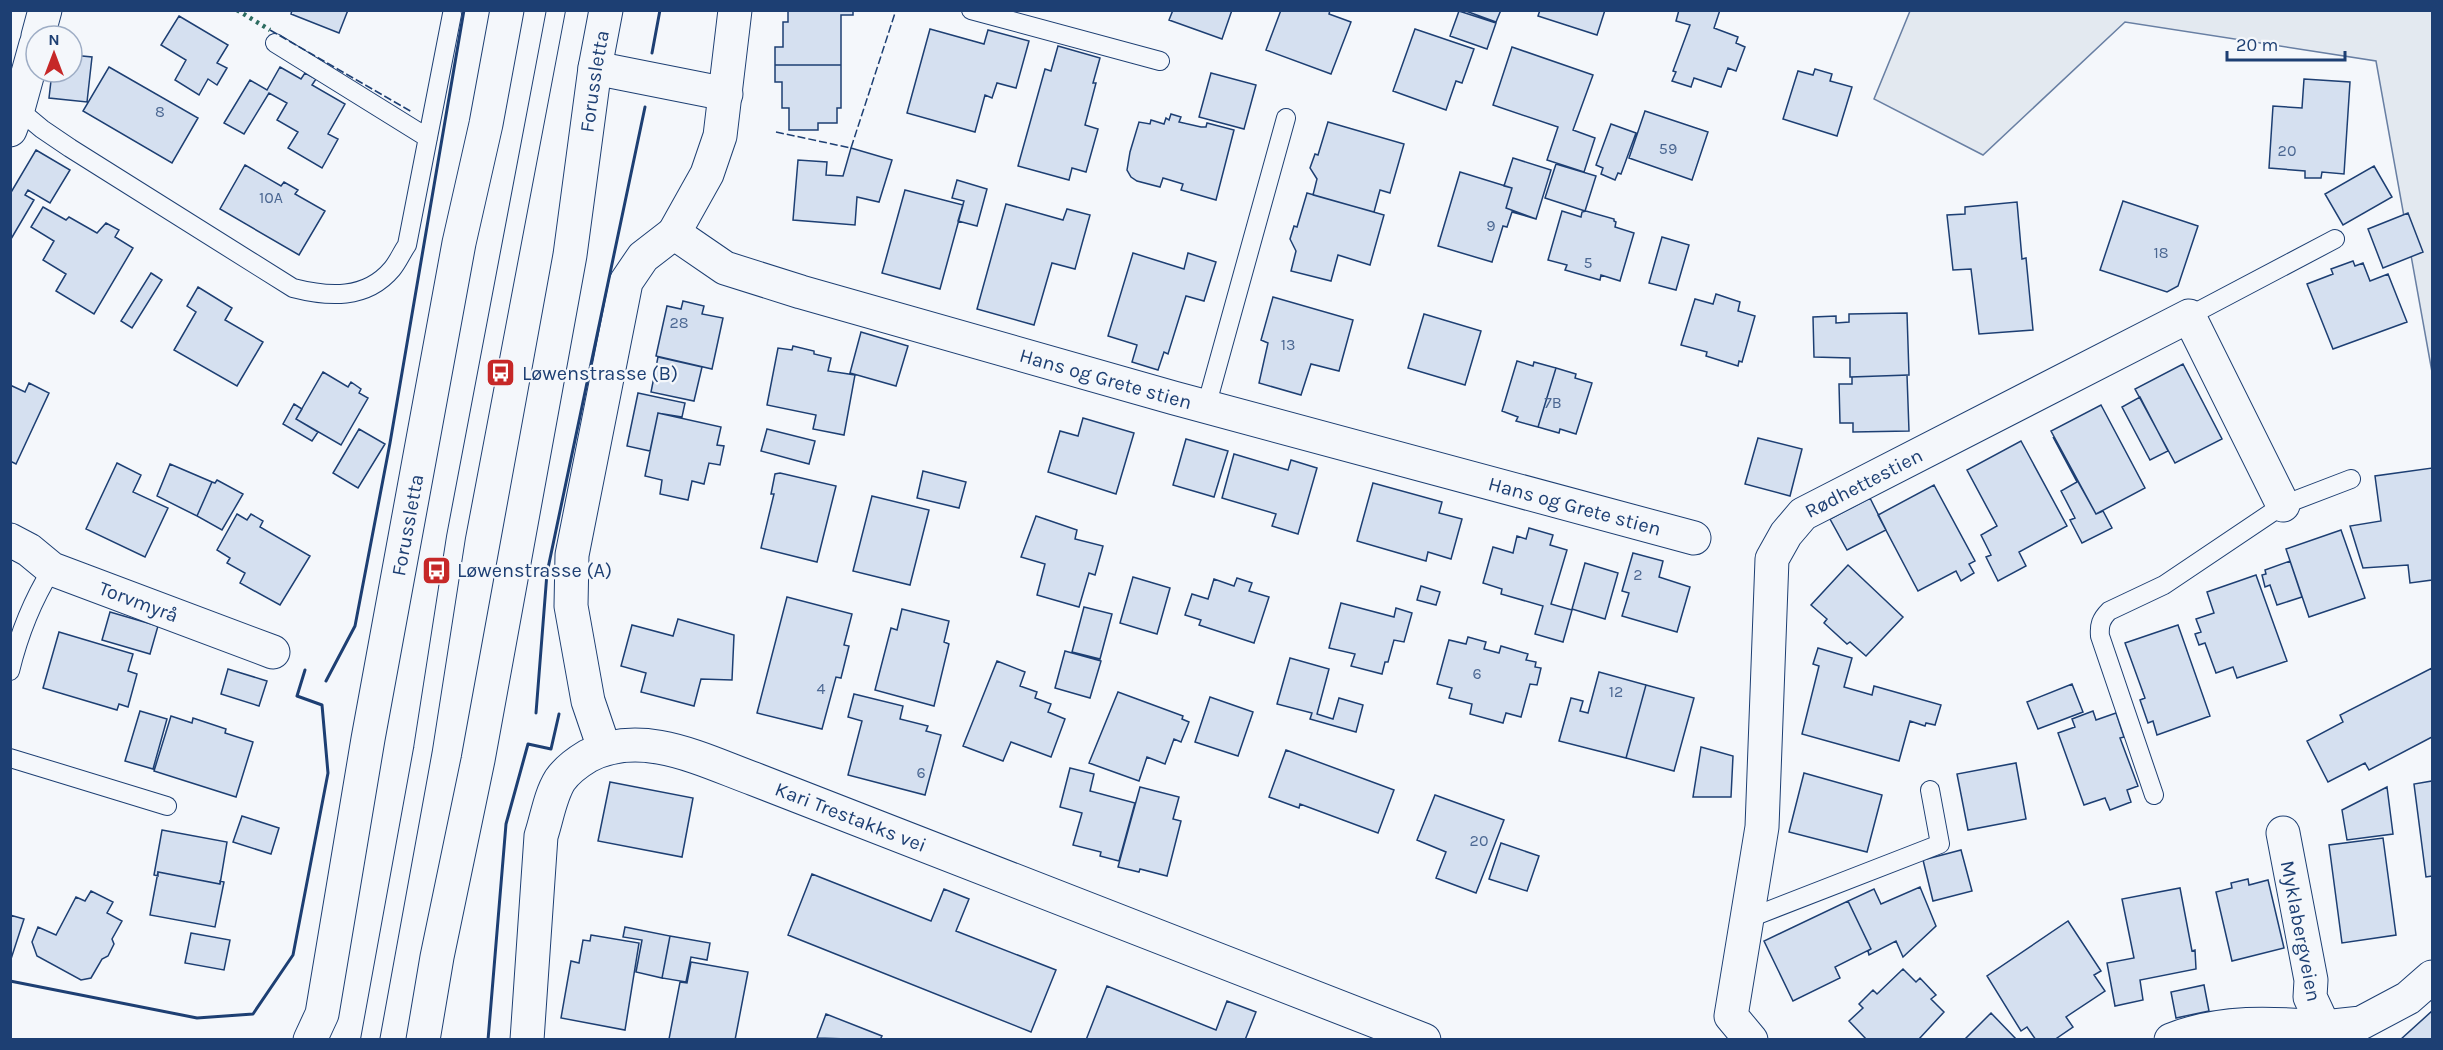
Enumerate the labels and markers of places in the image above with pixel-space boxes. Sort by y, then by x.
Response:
bus stop icon: Løwenstrasse (B) [485,357,517,389]
place label: Løwenstrasse (B) [522,362,678,385]
bus stop icon: Løwenstrasse (A) [420,554,452,586]
place label: Løwenstrasse (A) [457,559,612,582]

